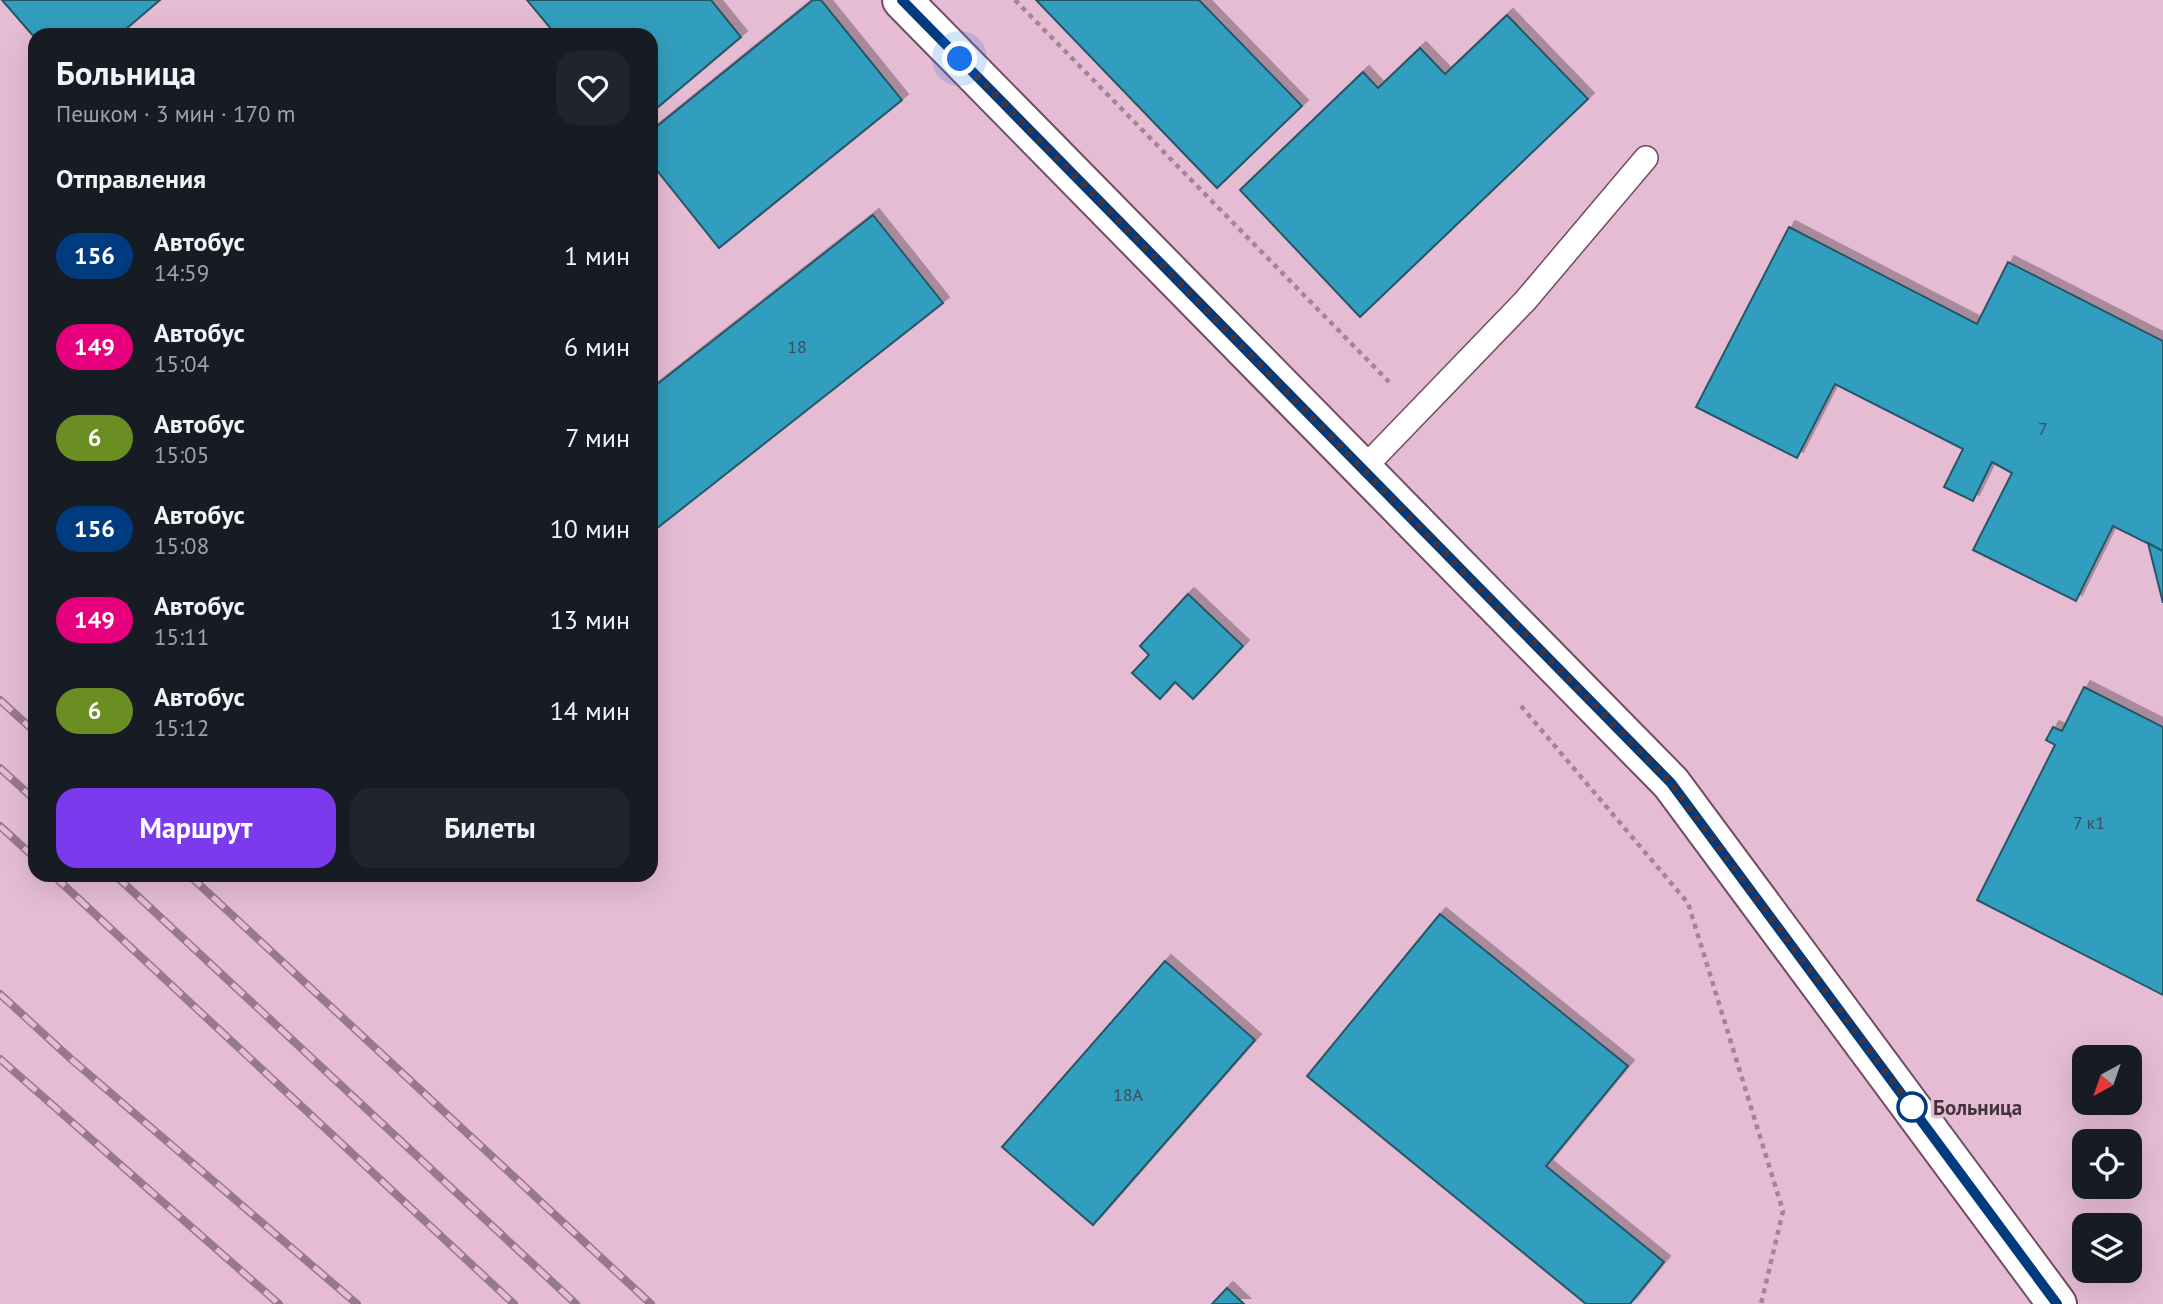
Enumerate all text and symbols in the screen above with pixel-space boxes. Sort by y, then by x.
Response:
your location [942,41,977,76]
text: Больница [56,51,196,94]
button: heart [556,51,630,125]
text: Пешком · 3 мин · 170 m [56,99,295,128]
text: Отправления [56,162,206,195]
text: Автобус [154,225,245,258]
text: 1 мин [564,239,630,272]
text: 156 [74,240,115,271]
text: 14:59 [154,258,209,287]
text: Автобус [154,316,245,349]
text: 6 мин [564,330,630,363]
text: 149 [74,331,115,362]
house number: 18 [787,335,807,358]
text: 15:04 [154,349,209,378]
text: Автобус [154,407,245,440]
house number: 7 [2038,417,2048,440]
text: 7 мин [565,421,630,454]
text: 6 [88,422,101,453]
text: 15:05 [154,440,209,469]
text: Автобус [154,498,245,531]
text: 10 мин [550,512,630,545]
text: 156 [74,513,115,544]
text: 15:08 [154,531,209,560]
text: Автобус [154,589,245,622]
text: 13 мин [550,603,630,636]
text: 149 [74,604,115,635]
text: 15:11 [154,622,209,651]
text: Автобус [154,680,245,713]
text: 14 мин [550,694,630,727]
text: 6 [88,695,101,726]
text: 15:12 [154,713,209,742]
button: Маршрут [56,788,336,868]
button: Билеты [350,788,630,868]
house number: 7 к1 [2073,811,2105,834]
north arrow [2072,1045,2142,1115]
map controls [2072,1045,2142,1283]
house number: 18А [1113,1083,1144,1106]
marker: Больница [1897,1092,1927,1122]
place label: Больница [1933,1094,2022,1121]
button: locate [2072,1129,2142,1199]
button: layers [2072,1213,2142,1283]

